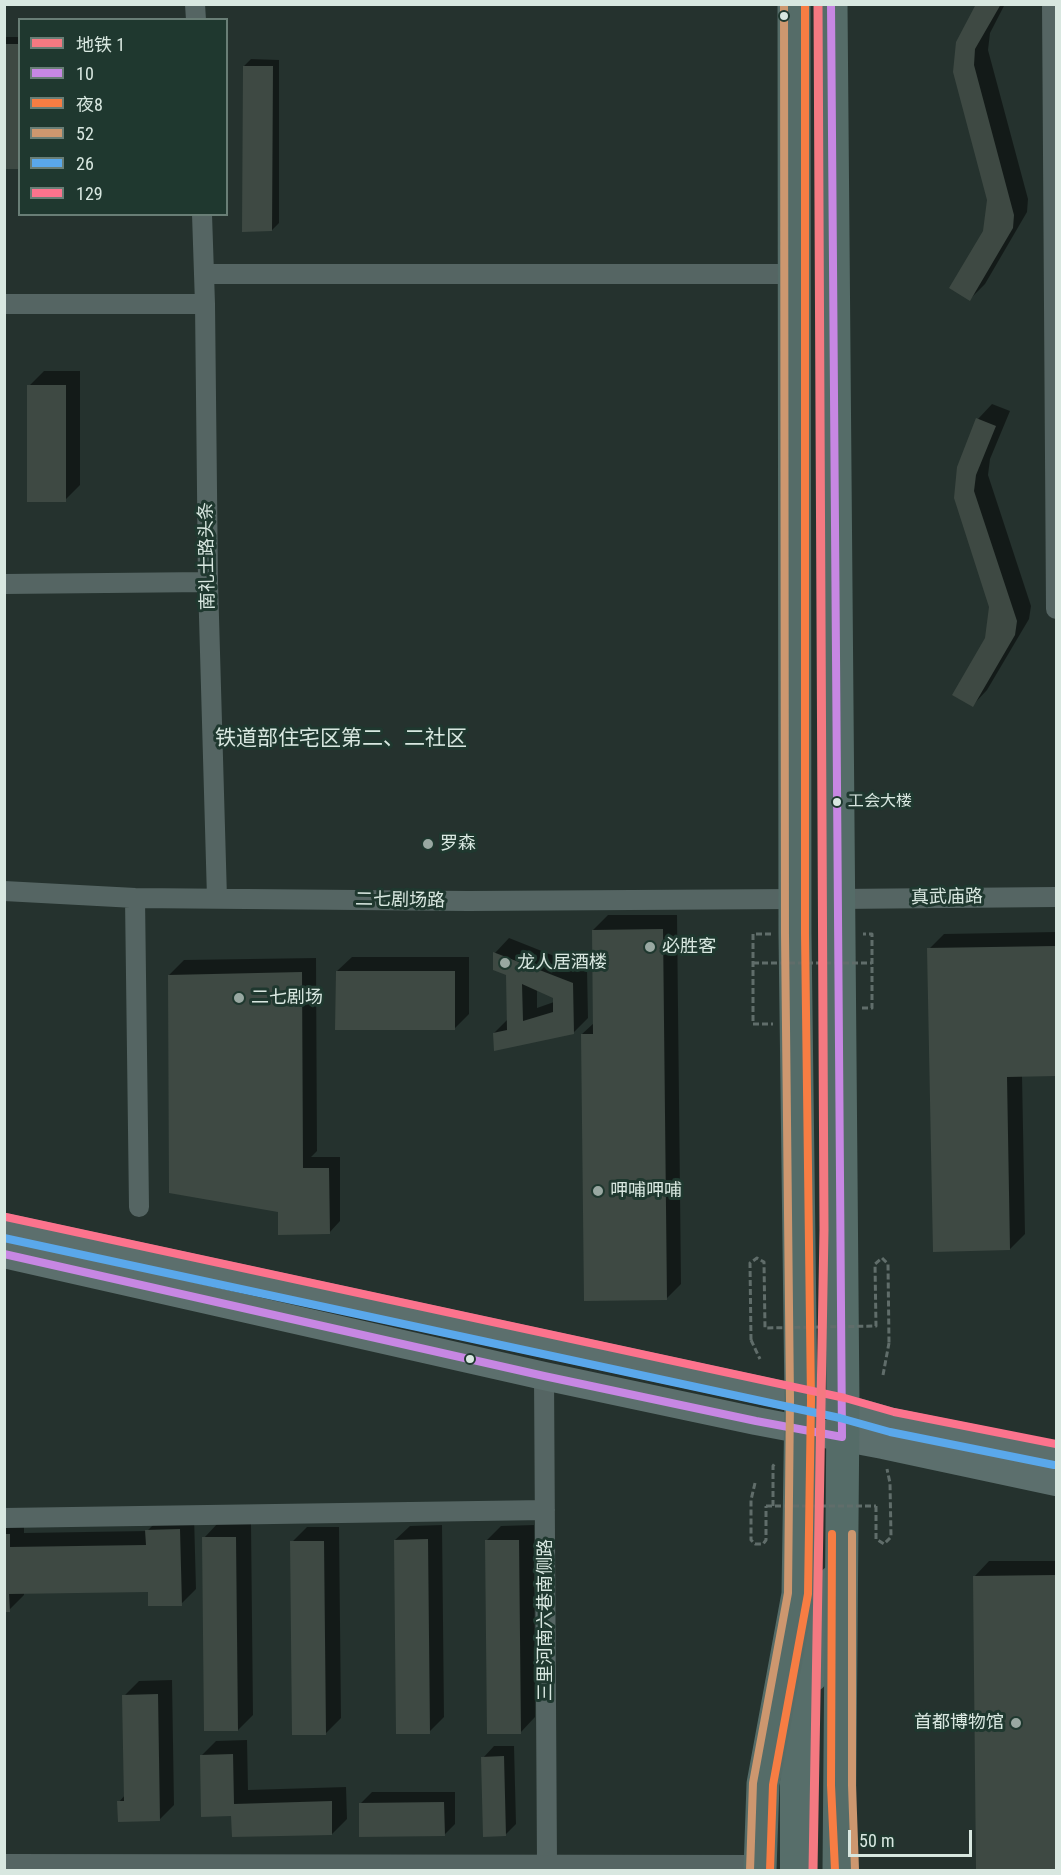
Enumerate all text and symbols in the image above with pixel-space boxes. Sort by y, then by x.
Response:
unlabelled marker [778,10,790,22]
legend [18,18,228,216]
text: 地铁 1 [76,34,125,55]
text: 10 [76,63,94,84]
text: 夜8 [76,94,103,115]
text: 52 [76,123,94,144]
text: 26 [76,153,94,174]
text: 129 [76,183,103,204]
street label: 南礼士路头条 [196,502,220,610]
district label: 铁道部住宅区第二、二社区 [215,727,467,753]
place label: 工会大楼 [848,792,912,812]
marker: 工会大楼 [831,796,843,808]
place label: 罗森 [440,833,476,855]
marker: 罗森 [421,837,435,851]
street label: 真武庙路 [911,887,983,909]
street label: 二七剧场路 [355,889,445,913]
place label: 必胜客 [662,936,716,958]
marker: 必胜客 [643,940,657,954]
place label: 龙人居酒楼 [517,952,607,974]
marker: 龙人居酒楼 [498,956,512,970]
place label: 二七剧场 [251,987,323,1009]
marker: 二七剧场 [232,991,246,1005]
place label: 呷哺呷哺 [610,1180,682,1202]
marker: 呷哺呷哺 [591,1184,605,1198]
unlabelled marker [464,1353,476,1365]
street label: 三里河南六巷南侧路 [535,1539,557,1701]
place label: 首都博物馆 [914,1712,1004,1734]
marker: 首都博物馆 [1009,1716,1023,1730]
scale bar [851,1818,976,1856]
text: 50 m [859,1830,894,1851]

